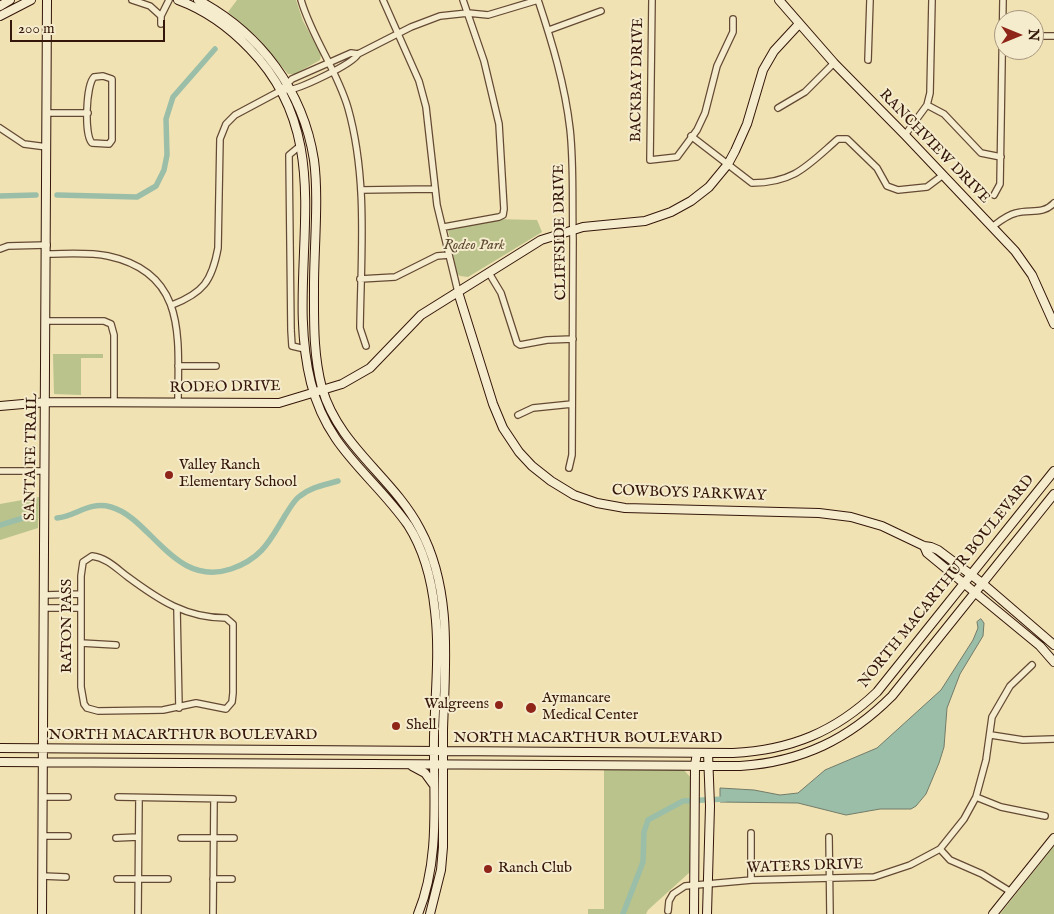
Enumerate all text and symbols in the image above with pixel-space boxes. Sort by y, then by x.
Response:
scale bar [12,10,168,42]
north arrow [994,10,1044,60]
street label: BACKBAY DRIVE [628,18,648,142]
text: 200 m [18,19,55,38]
text: N [1024,29,1042,41]
street label: RANCHVIEW DRIVE [875,86,993,208]
street label: CLIFFSIDE DRIVE [551,164,571,300]
park label: Rodeo Park [443,237,505,255]
street label: RODEO DRIVE [169,378,281,398]
street label: SANTA FE TRAIL [22,393,42,521]
place label: Valley Ranch Elementary School [179,457,297,492]
marker: Valley Ranch Elementary School [163,469,175,481]
street label: NORTH MACARTHUR BOULEVARD [855,472,1039,692]
street label: COWBOYS PARKWAY [611,482,767,506]
street label: RATON PASS [59,579,77,673]
place label: Aymancare Medical Center [542,690,638,725]
place label: Walgreens [424,696,489,714]
marker: Walgreens [493,699,505,711]
marker: Aymancare Medical Center [524,701,538,715]
place label: Shell [406,717,437,735]
marker: Shell [390,720,402,732]
street label: NORTH MACARTHUR BOULEVARD [49,727,317,745]
street label: NORTH MACARTHUR BOULEVARD [454,730,722,748]
street label: WATERS DRIVE [746,856,864,878]
place label: Ranch Club [498,860,572,878]
marker: Ranch Club [482,863,494,875]

